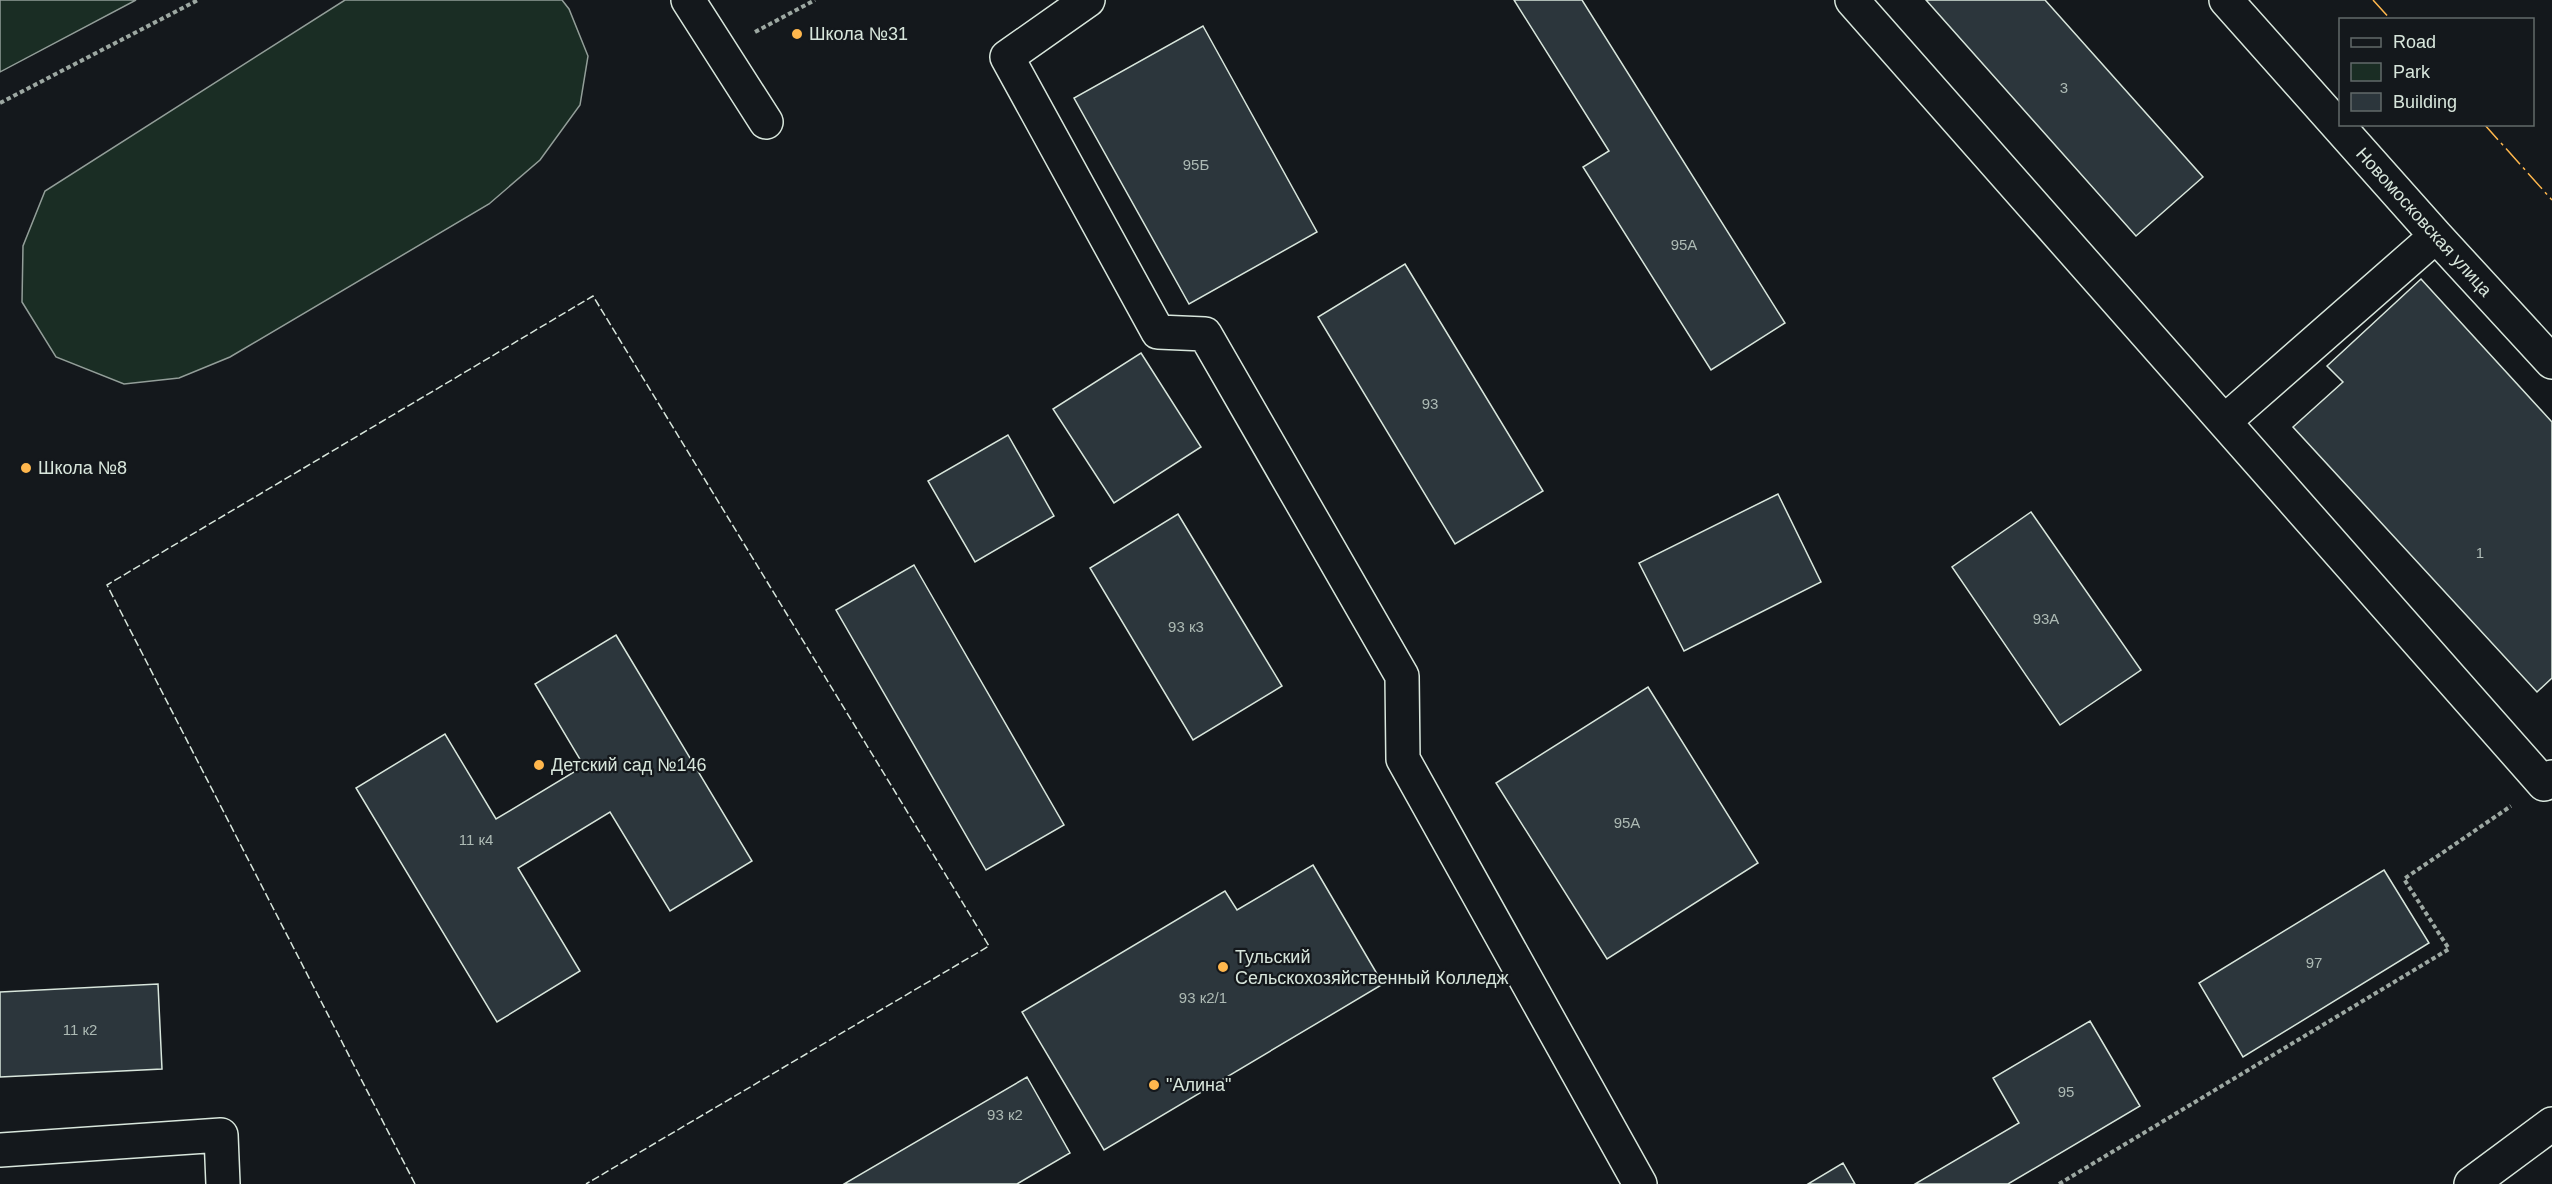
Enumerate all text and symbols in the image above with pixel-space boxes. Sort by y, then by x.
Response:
legend [2339,18,2534,126]
place label: Школа №31 [809,24,908,44]
marker: Школа №31 [790,27,804,41]
text: Road [2393,32,2436,52]
text: Park [2393,62,2431,82]
house number: 3 [2060,79,2068,96]
text: Building [2393,92,2457,112]
street label: Новомосковская улица [2352,144,2497,301]
house number: 95Б [1183,156,1209,173]
house number: 95А [1671,236,1697,253]
house number: 93 [1422,395,1438,412]
place label: Школа №8 [38,458,127,478]
marker: Школа №8 [19,461,33,475]
house number: 1 [2476,544,2484,561]
house number: 93А [2033,610,2059,627]
house number: 93 к3 [1168,618,1204,635]
place label: Детский сад №146 [551,755,707,775]
marker: Детский сад №146 [532,758,546,772]
house number: 95А [1614,814,1640,831]
house number: 11 к4 [459,831,493,848]
place label: Тульский Сельскохозяйственный Колледж [1235,947,1509,988]
house number: 97 [2306,954,2322,971]
marker: Тульский Сельскохозяйственный Колледж [1216,960,1230,974]
house number: 93 к2/1 [1179,989,1227,1006]
house number: 11 к2 [63,1021,97,1038]
place label: "Алина" [1166,1075,1231,1095]
marker: "Алина" [1147,1078,1161,1092]
house number: 95 [2058,1083,2074,1100]
house number: 93 к2 [987,1106,1023,1123]

